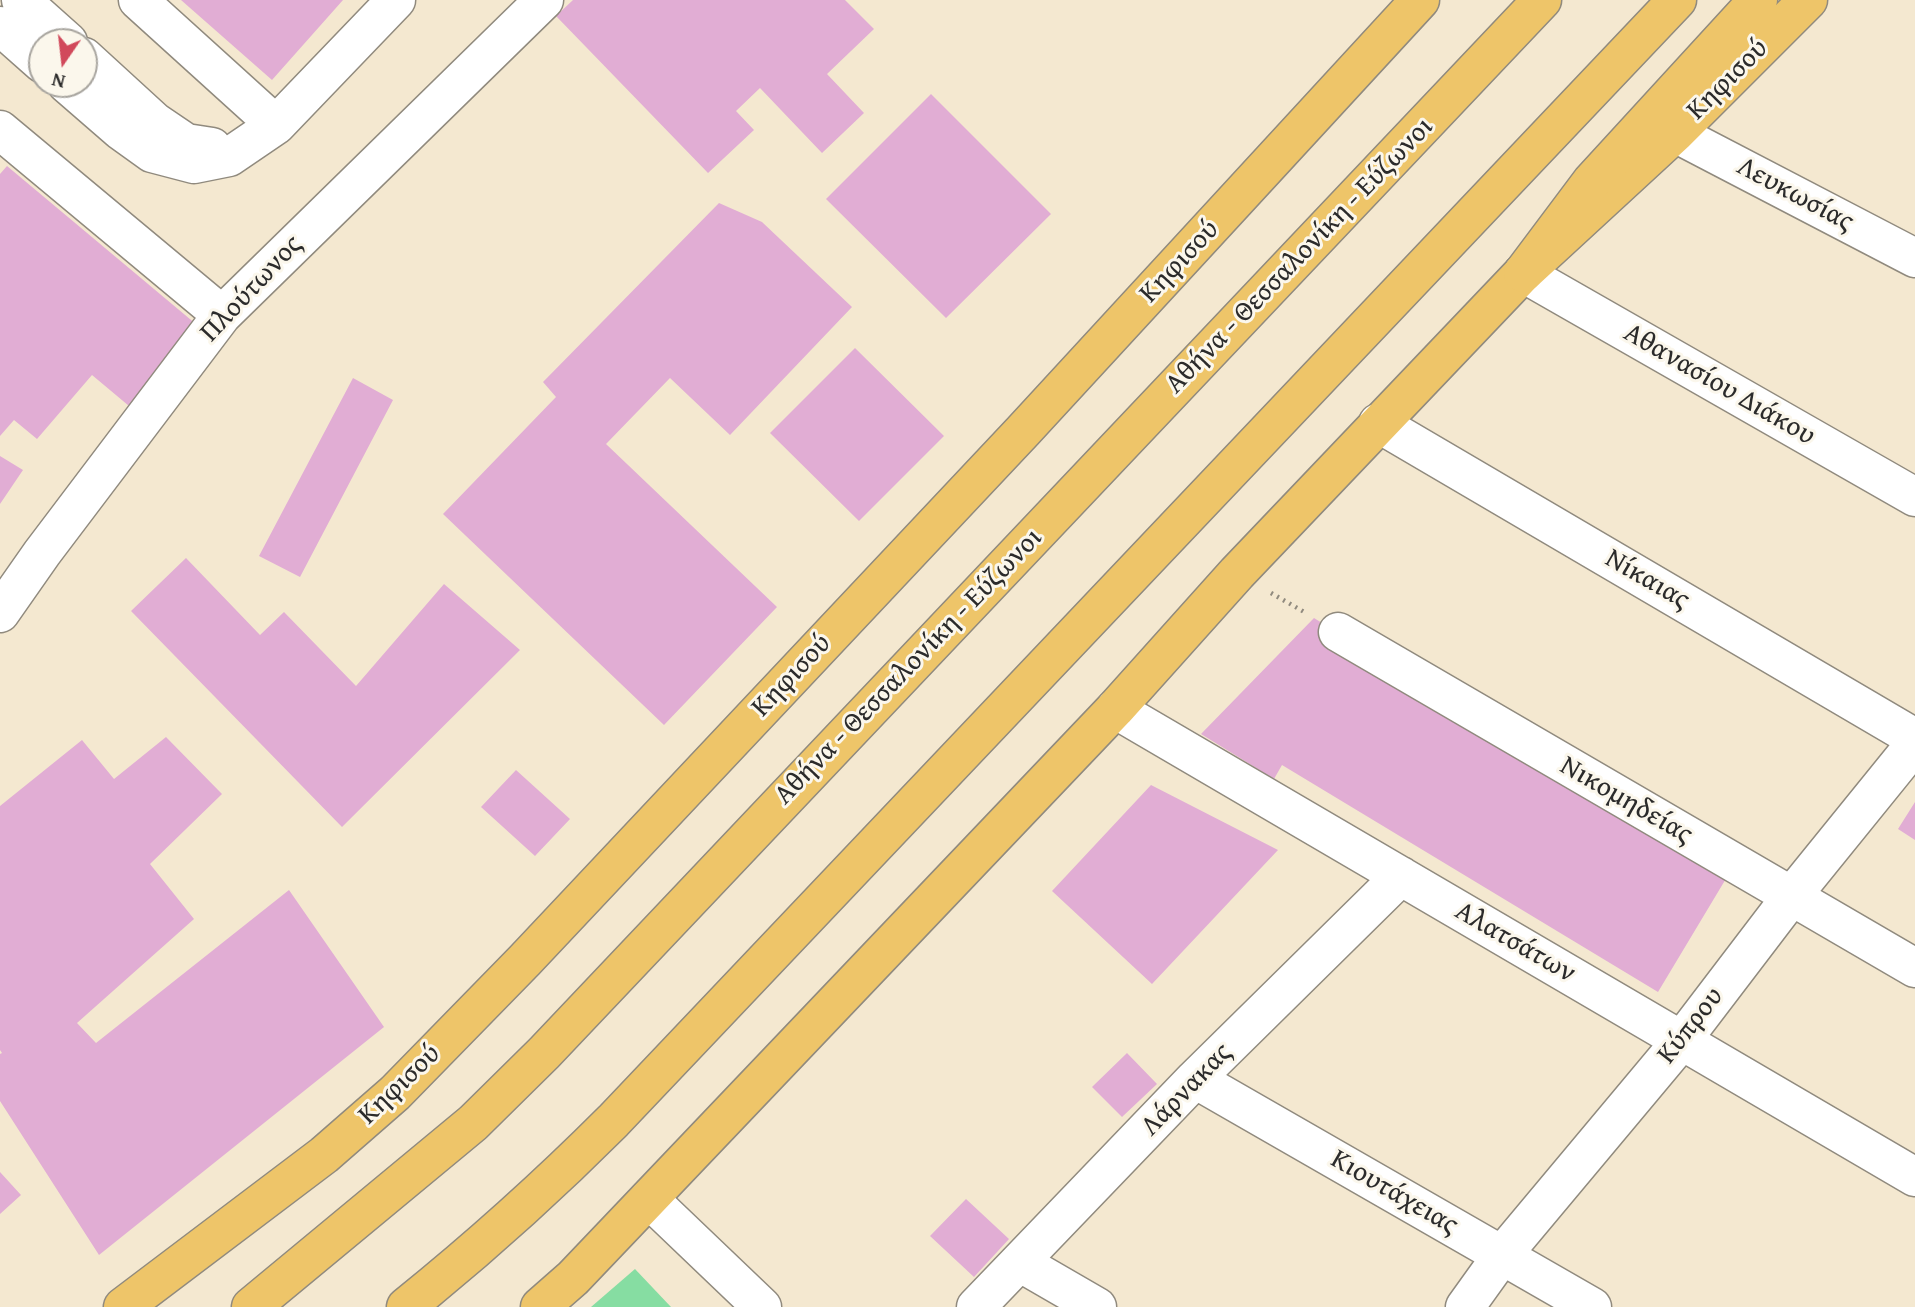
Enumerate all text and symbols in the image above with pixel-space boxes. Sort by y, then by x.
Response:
north arrow [28,28,98,98]
street label: Κηφισού [1680,32,1776,128]
text: N [49,66,68,97]
street label: Αθήνα - Θεσσαλονίκη - Εύζωνοι [1159,111,1441,401]
street label: Λευκωσίας [1731,150,1859,240]
street label: Κηφισού [1133,214,1227,310]
street label: Πλούτωνος [194,228,310,350]
street label: Αθανασίου Διάκου [1617,317,1821,453]
street label: Αθήνα - Θεσσαλονίκη - Εύζωνοι [768,522,1050,812]
street label: Νίκαιας [1599,542,1695,618]
street label: Κηφισού [745,628,839,724]
street label: Νικομηδείας [1554,750,1698,852]
street label: Αλατσάτων [1449,895,1581,991]
street label: Κύπρου [1651,981,1731,1071]
street label: Λάρνακας [1134,1036,1240,1144]
street label: Κηφισού [352,1038,448,1132]
street label: Κιουτάχειας [1324,1143,1464,1243]

